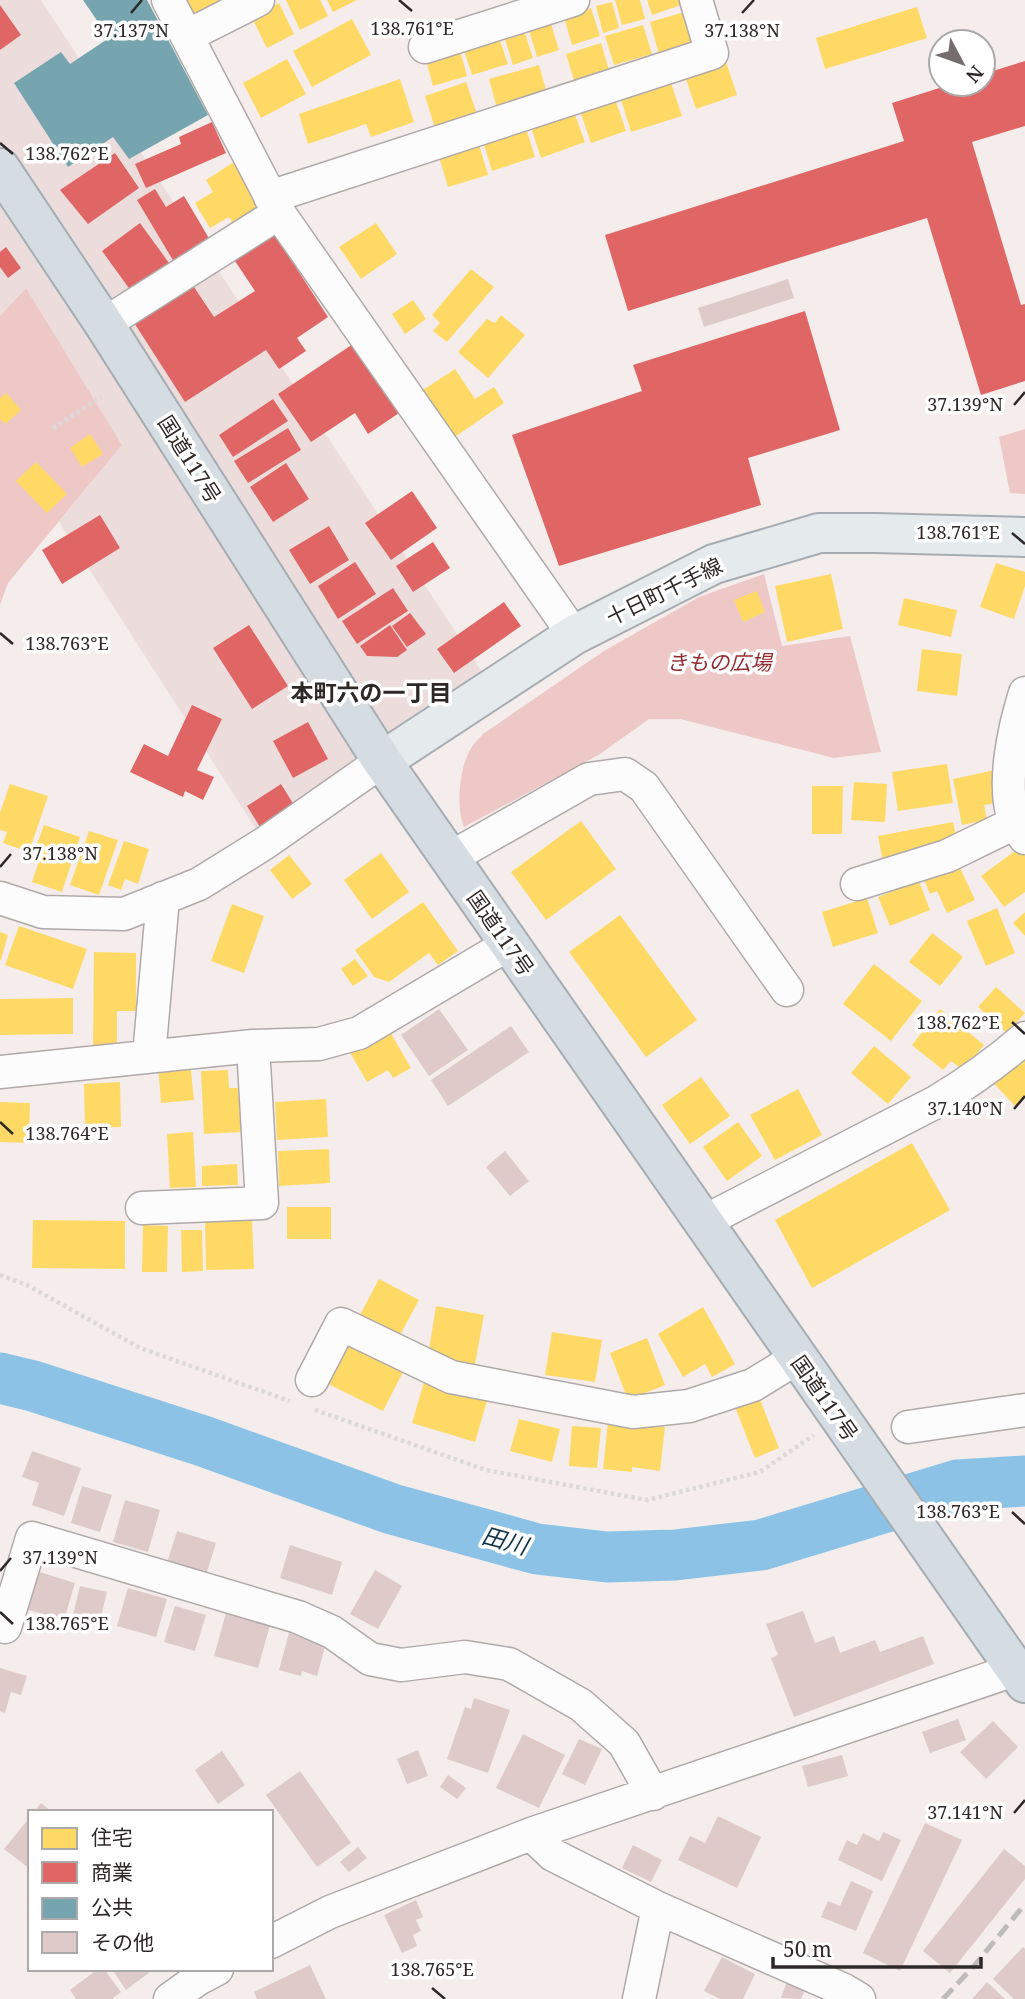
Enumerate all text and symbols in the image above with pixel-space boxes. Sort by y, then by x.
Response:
text: 138.761°E [370,16,454,40]
text: 37.137°N [93,18,169,42]
text: 37.138°N [704,18,780,42]
north arrow [927,28,997,98]
text: N [960,60,990,88]
text: 138.762°E [25,141,109,165]
text: 37.139°N [927,392,1003,416]
street label: 国道117号 [152,410,228,508]
text: 138.761°E [916,520,1000,544]
street label: 十日町千手線 [601,551,727,631]
text: 138.763°E [25,631,109,655]
park label: きもの広場 [667,648,773,676]
district label: 本町六の一丁目 [291,676,452,708]
text: 37.138°N [22,841,98,865]
street label: 国道117号 [461,885,541,981]
text: 138.762°E [916,1010,1000,1034]
text: 37.140°N [927,1096,1003,1120]
text: 138.764°E [25,1121,109,1145]
street label: 国道117号 [785,1350,865,1446]
text: 138.763°E [916,1499,1000,1523]
water label: 田川 [479,1519,534,1562]
text: 37.139°N [22,1545,98,1569]
text: 138.765°E [25,1611,109,1635]
text: 37.141°N [927,1800,1003,1824]
legend [28,1810,273,1971]
text: 住宅 [91,1823,133,1851]
text: 商業 [91,1858,133,1886]
text: 公共 [91,1893,133,1921]
scale bar [773,1926,981,1970]
text: その他 [91,1928,154,1956]
text: 50 m [783,1935,832,1963]
text: 138.765°E [390,1957,474,1981]

